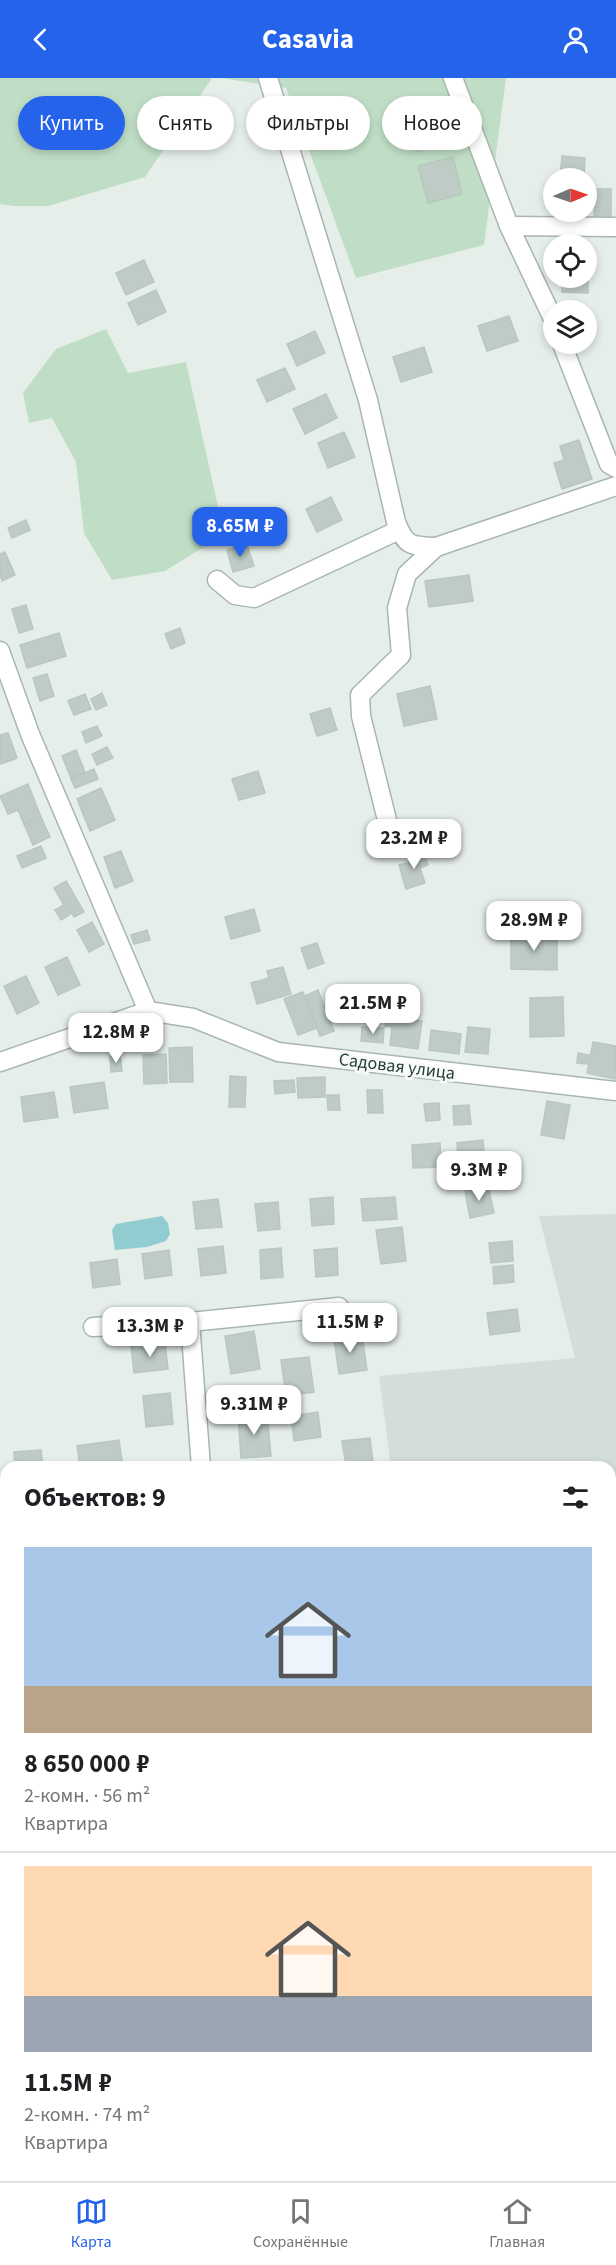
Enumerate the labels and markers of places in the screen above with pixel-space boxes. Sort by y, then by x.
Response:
pin: 8.65M ₽ [185,507,295,558]
pin: 23.2M ₽ [359,819,469,870]
pin: 28.9M ₽ [479,901,589,952]
pin: 21.5M ₽ [318,984,428,1035]
pin: 12.8M ₽ [61,1013,171,1064]
pin: 9.3M ₽ [430,1151,528,1202]
pin: 11.5M ₽ [295,1303,405,1354]
pin: 13.3M ₽ [95,1307,205,1358]
pin: 9.31M ₽ [199,1385,309,1436]

